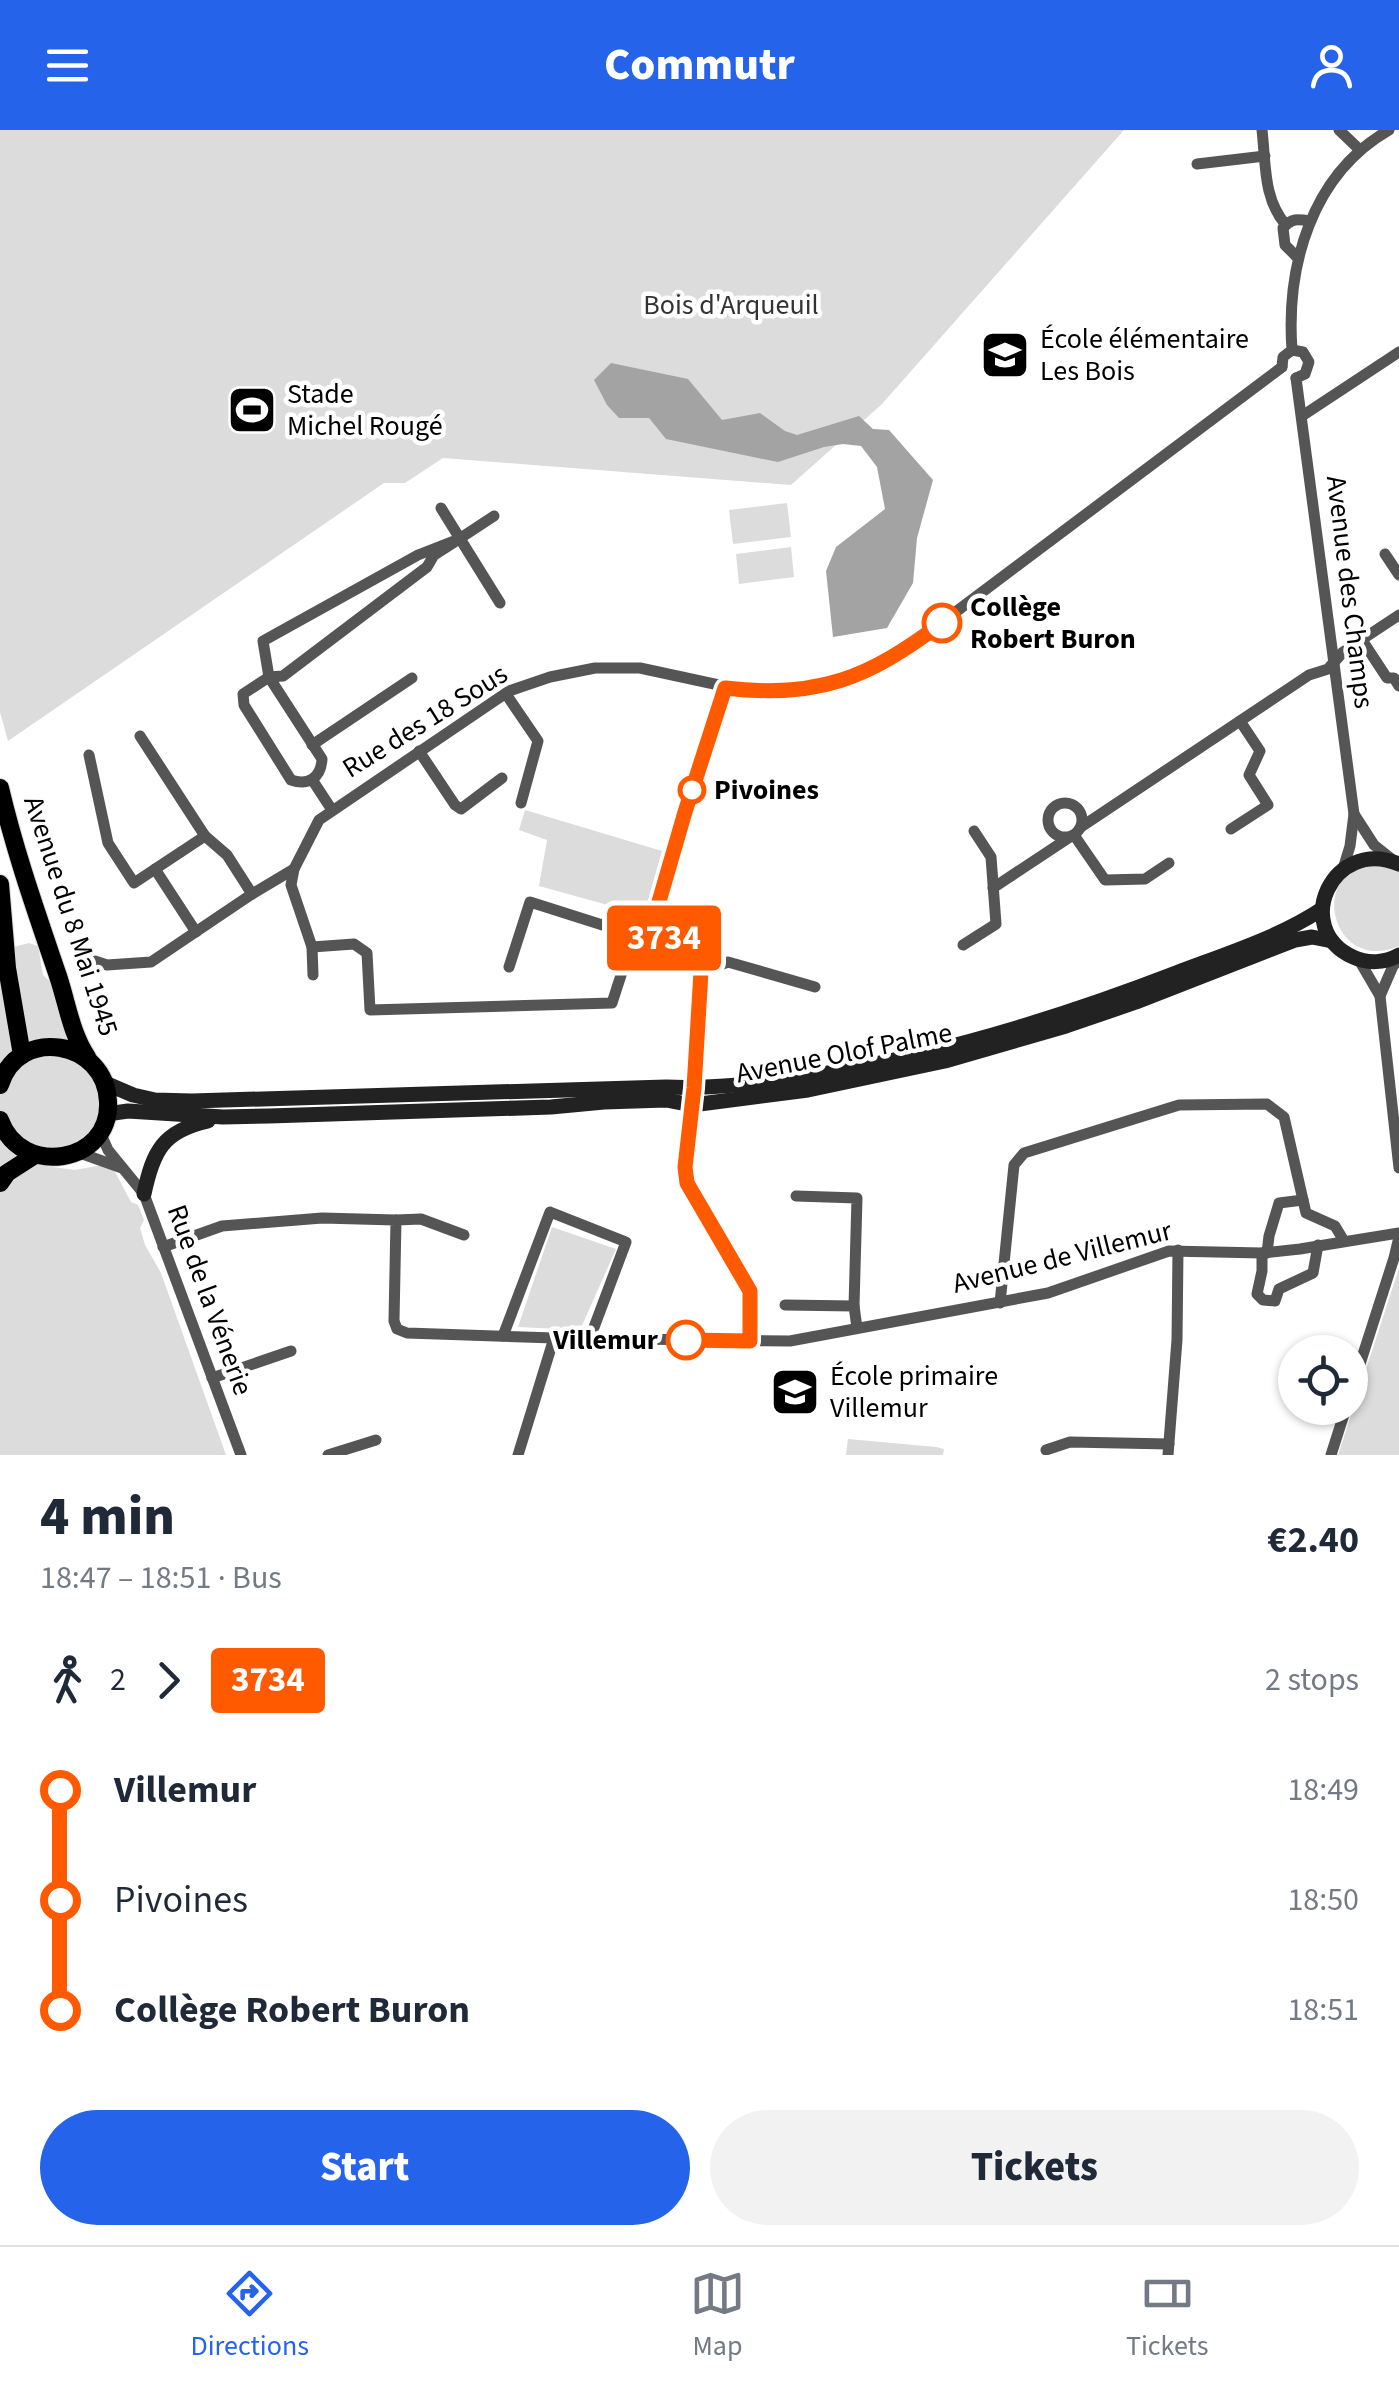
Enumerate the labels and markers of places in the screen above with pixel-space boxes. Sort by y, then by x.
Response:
place label: École élémentaire Les Bois [1040,319,1249,391]
school or university icon: École élémentaire Les Bois [979,329,1031,381]
place label: Stade Michel Rougé [287,374,443,446]
sports icon: Stade Michel Rougé [226,384,278,436]
place label: Collège Robert Buron [970,587,1136,659]
marker: Collège Robert Buron [923,604,961,642]
place label: Pivoines [714,770,819,810]
marker: Pivoines [679,777,705,803]
place label: Villemur [552,1320,659,1360]
marker: Villemur [667,1321,705,1359]
place label: École primaire Villemur [830,1356,998,1428]
school or university icon: École primaire Villemur [769,1366,821,1418]

